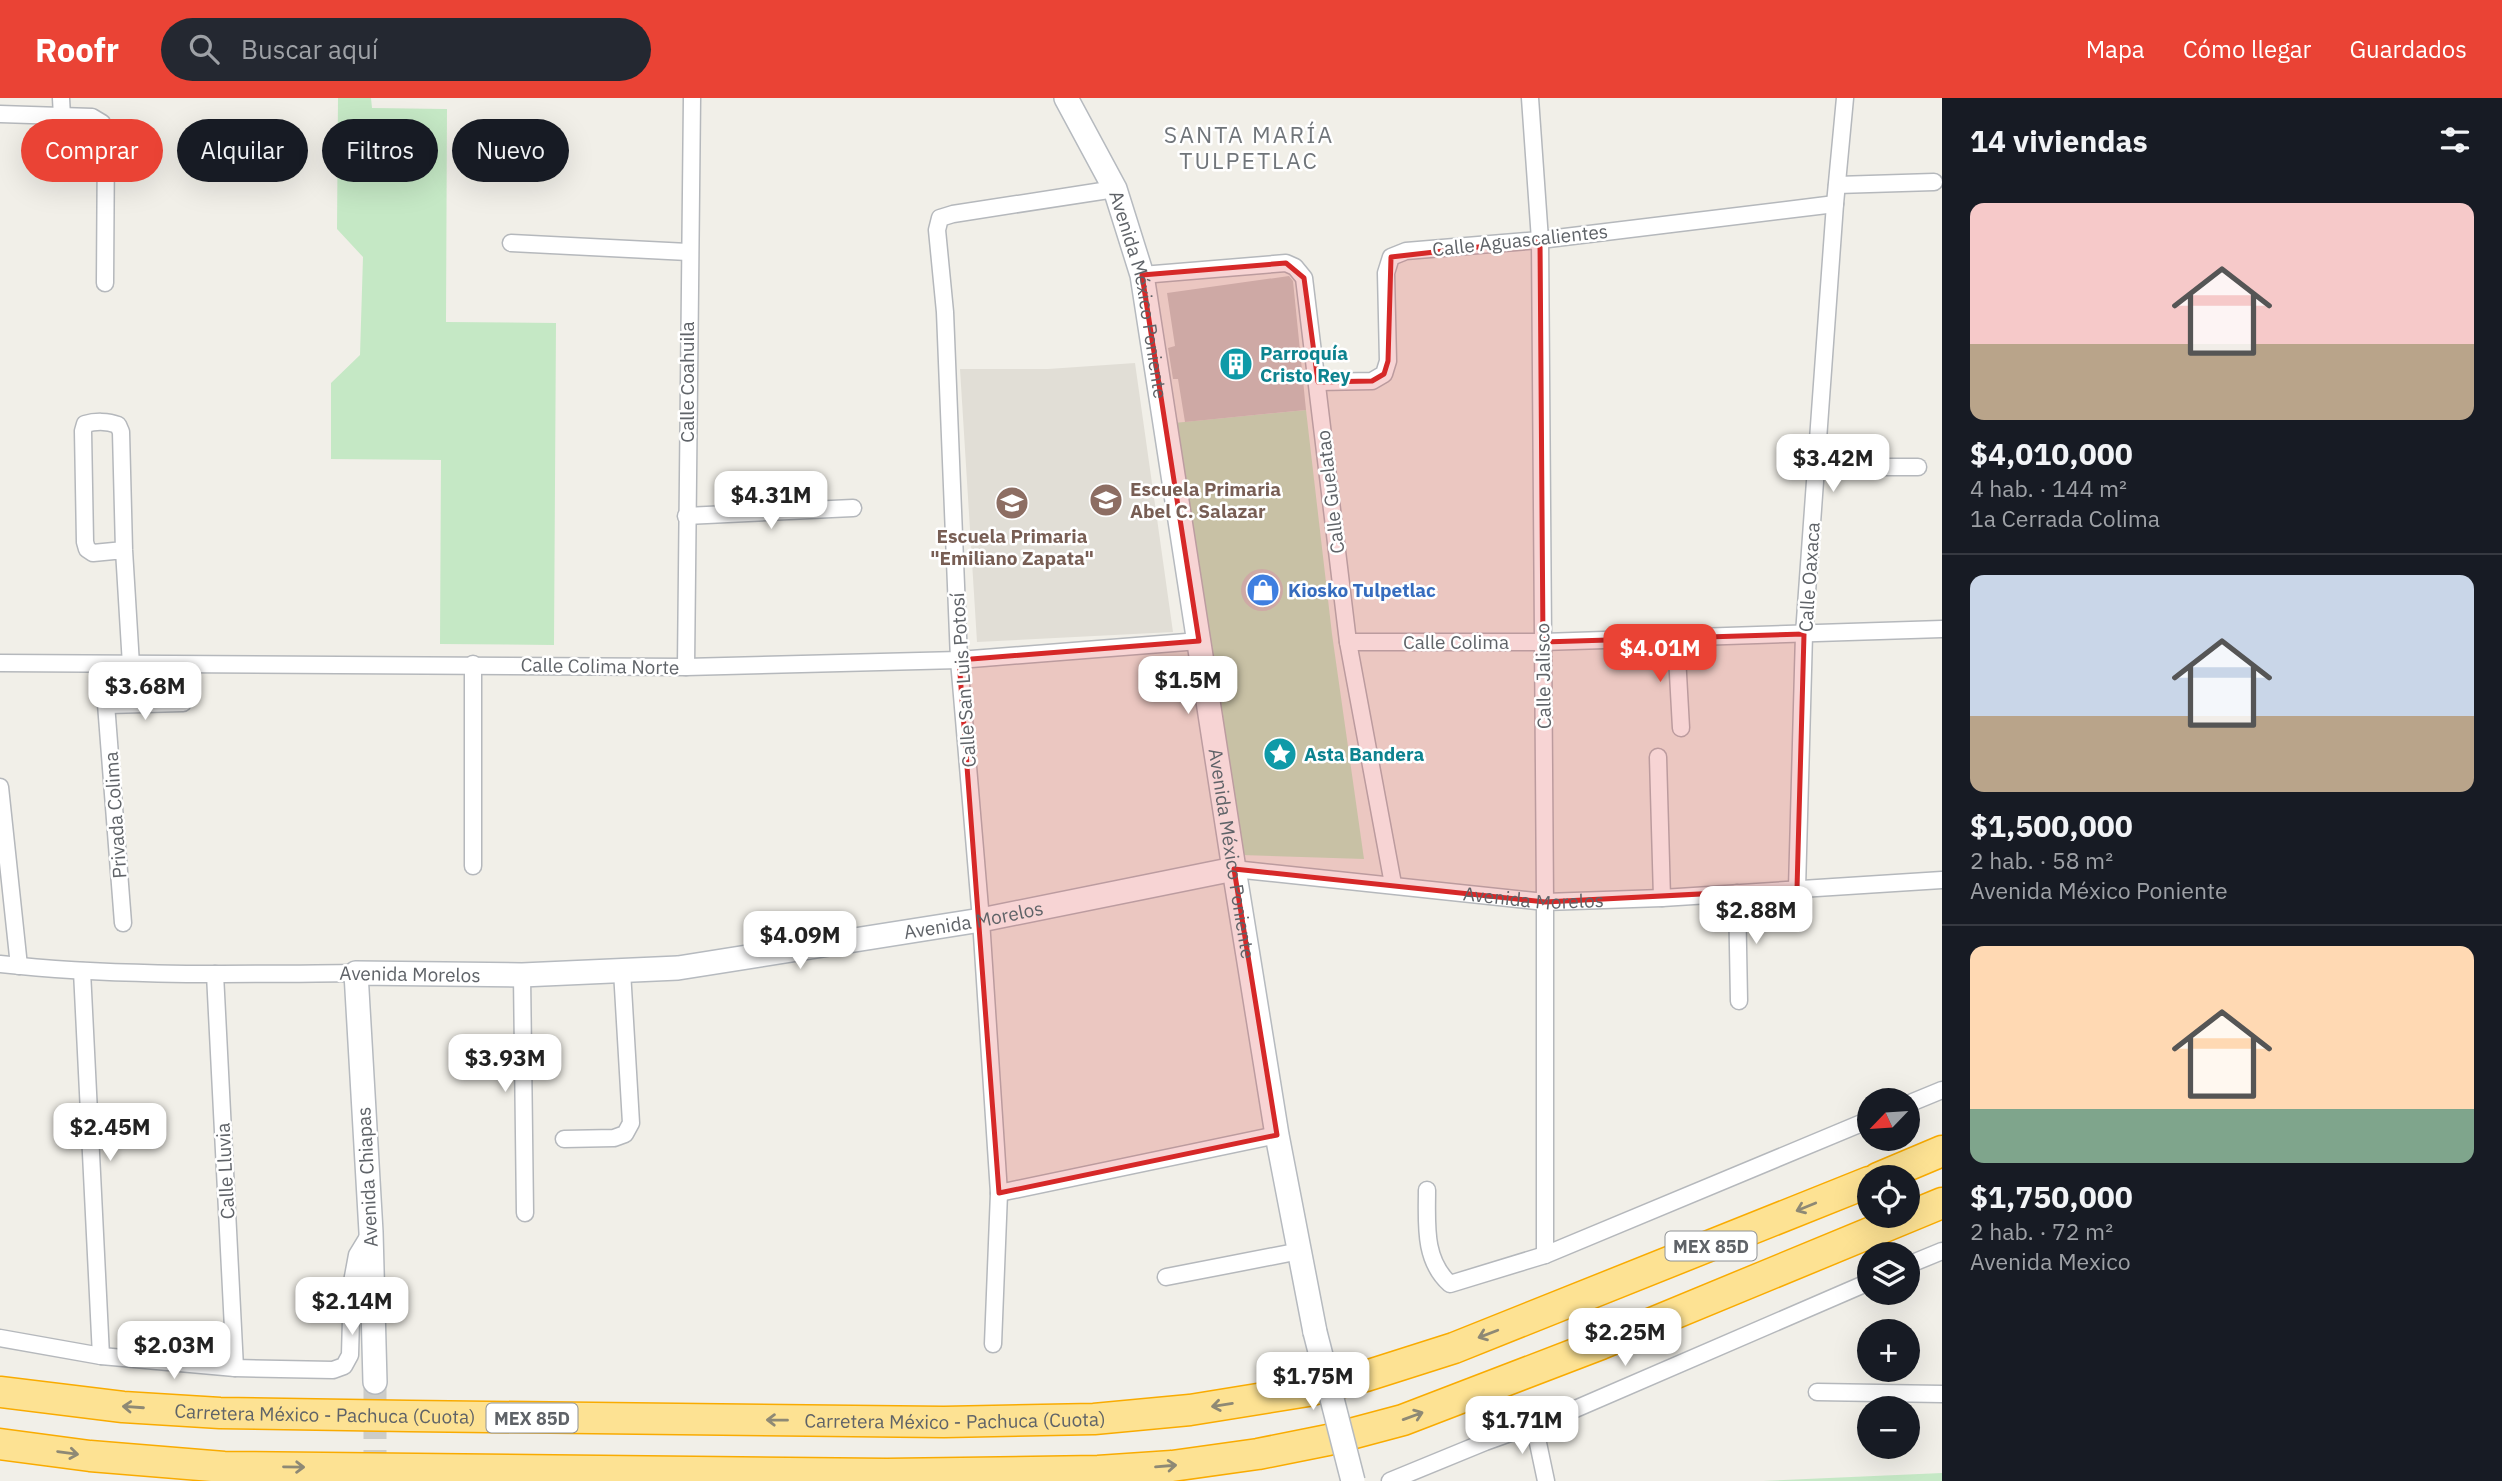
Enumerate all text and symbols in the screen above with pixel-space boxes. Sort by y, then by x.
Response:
search box [161,18,651,81]
text: Roofr [35,28,119,71]
icon: search [185,30,223,68]
text: Buscar aquí [241,32,378,66]
text: Mapa [2086,33,2145,65]
text: Cómo llegar [2183,33,2311,65]
text: Guardados [2349,33,2467,65]
chip: Comprar [21,119,163,182]
chip: Alquilar [177,119,308,182]
chip: Filtros [322,119,438,182]
chip: Nuevo [452,119,569,182]
district label: SANTA MARÍA TULPETLAC [1164,119,1334,175]
text: 14 viviendas [1970,121,2148,160]
icon: filters [2436,121,2474,159]
street label: Avenida México Poniente [1104,187,1173,400]
street label: Calle Aguascalientes [1431,219,1609,261]
icon: home [2159,248,2285,374]
street label: Calle Coahuila [675,321,699,443]
place label: Parroquía Cristo Rey [1260,341,1351,387]
building icon: Parroquía Cristo Rey [1217,345,1255,383]
street label: Calle Guelatao [1311,429,1349,555]
pin: $3.42M [1776,434,1890,494]
text: $4,010,000 [1970,434,2133,473]
text: $3.42M [1792,442,1874,472]
pin: $4.31M [714,472,828,531]
text: 4 hab. · 144 m² [1970,473,2127,503]
place label: Escuela Primaria Abel C. Salazar [1130,477,1281,523]
text: $4.31M [730,479,812,509]
school or university icon: Escuela Primaria Abel C. Salazar [1087,481,1125,519]
school or university icon: Escuela Primaria "Emiliano Zapata" [993,484,1031,522]
text: 1a Cerrada Colima [1970,503,2160,533]
street label: Calle Oaxaca [1793,521,1825,633]
place label: Escuela Primaria "Emiliano Zapata" [930,524,1094,570]
shop icon: Kiosko Tulpetlac [1244,571,1282,609]
place label: Kiosko Tulpetlac [1288,578,1436,602]
street label: Calle San Luis Potosí [945,592,981,768]
icon: home [2159,620,2285,746]
street label: Calle Jalisco [1530,623,1556,729]
pin: $4.01M [1603,624,1717,684]
street label: Calle Colima [1403,630,1509,654]
text: $4.01M [1619,632,1701,662]
street label: Calle Colima Norte [520,653,680,679]
pin: $1.5M [1139,656,1237,716]
pin: $3.68M [88,662,202,722]
text: $1.5M [1154,664,1222,694]
text: $3.68M [104,670,186,700]
place icon: Asta Bandera [1261,735,1299,773]
place label: Asta Bandera [1304,742,1424,766]
street label: Avenida México Poniente [1203,747,1260,961]
street label: Privada Colima [99,751,131,879]
text: $1,500,000 [1970,806,2133,845]
text: 2 hab. · 58 m² [1970,845,2113,875]
text: Avenida México Poniente [1970,875,2228,905]
street label: Avenida Morelos [1462,881,1604,915]
pin: $2.88M [1699,886,1813,946]
text: $2.88M [1715,894,1797,924]
street label: Avenida Morelos [902,896,1045,944]
pin: $4.09M [743,912,857,971]
text: $4.09M [759,919,841,949]
street label: Avenida Morelos [339,961,481,987]
icon: home [2159,991,2285,1117]
pin: $3.93M [448,1034,562,1094]
text: $3.93M [464,1042,546,1072]
north arrow [1857,1088,1920,1152]
map controls [1857,1088,1920,1459]
pin: $2.45M [53,1104,167,1163]
street label: Avenida Chiapas [351,1106,383,1248]
text: $2.45M [69,1111,151,1141]
street label: Calle Lluvia [210,1122,240,1220]
button: locate [1857,1165,1920,1228]
text: $1,750,000 [1970,1177,2133,1216]
one-way arrow [1795,1202,1817,1215]
text: 2 hab. · 72 m² [1970,1216,2113,1246]
road number: MEX 85D [1666,1232,1756,1260]
button: layers [1857,1242,1920,1305]
text: Avenida Mexico [1970,1246,2131,1276]
pin: $2.14M [295,1278,409,1337]
text: $2.14M [311,1285,393,1315]
pin: $2.25M [1568,1308,1682,1368]
text: $2.25M [1584,1316,1666,1346]
button: + [1857,1319,1920,1382]
pin: $2.03M [117,1322,231,1381]
text: $2.03M [133,1329,215,1359]
one-way arrow [1478,1329,1500,1342]
pin: $1.75M [1256,1352,1370,1412]
text: $1.75M [1272,1360,1354,1390]
pin: $1.71M [1465,1396,1579,1456]
button: − [1857,1396,1920,1459]
street label: Carretera México - Pachuca (Cuota) [174,1398,476,1429]
one-way arrow [1211,1399,1233,1412]
one-way arrow [122,1401,145,1414]
road number: MEX 85D [486,1404,578,1433]
text: $1.71M [1481,1404,1563,1434]
street label: Carretera México - Pachuca (Cuota) [804,1406,1107,1434]
one-way arrow [1401,1409,1423,1422]
one-way arrow [765,1413,788,1427]
one-way arrow [56,1447,78,1460]
one-way arrow [1154,1459,1177,1472]
one-way arrow [283,1461,306,1474]

